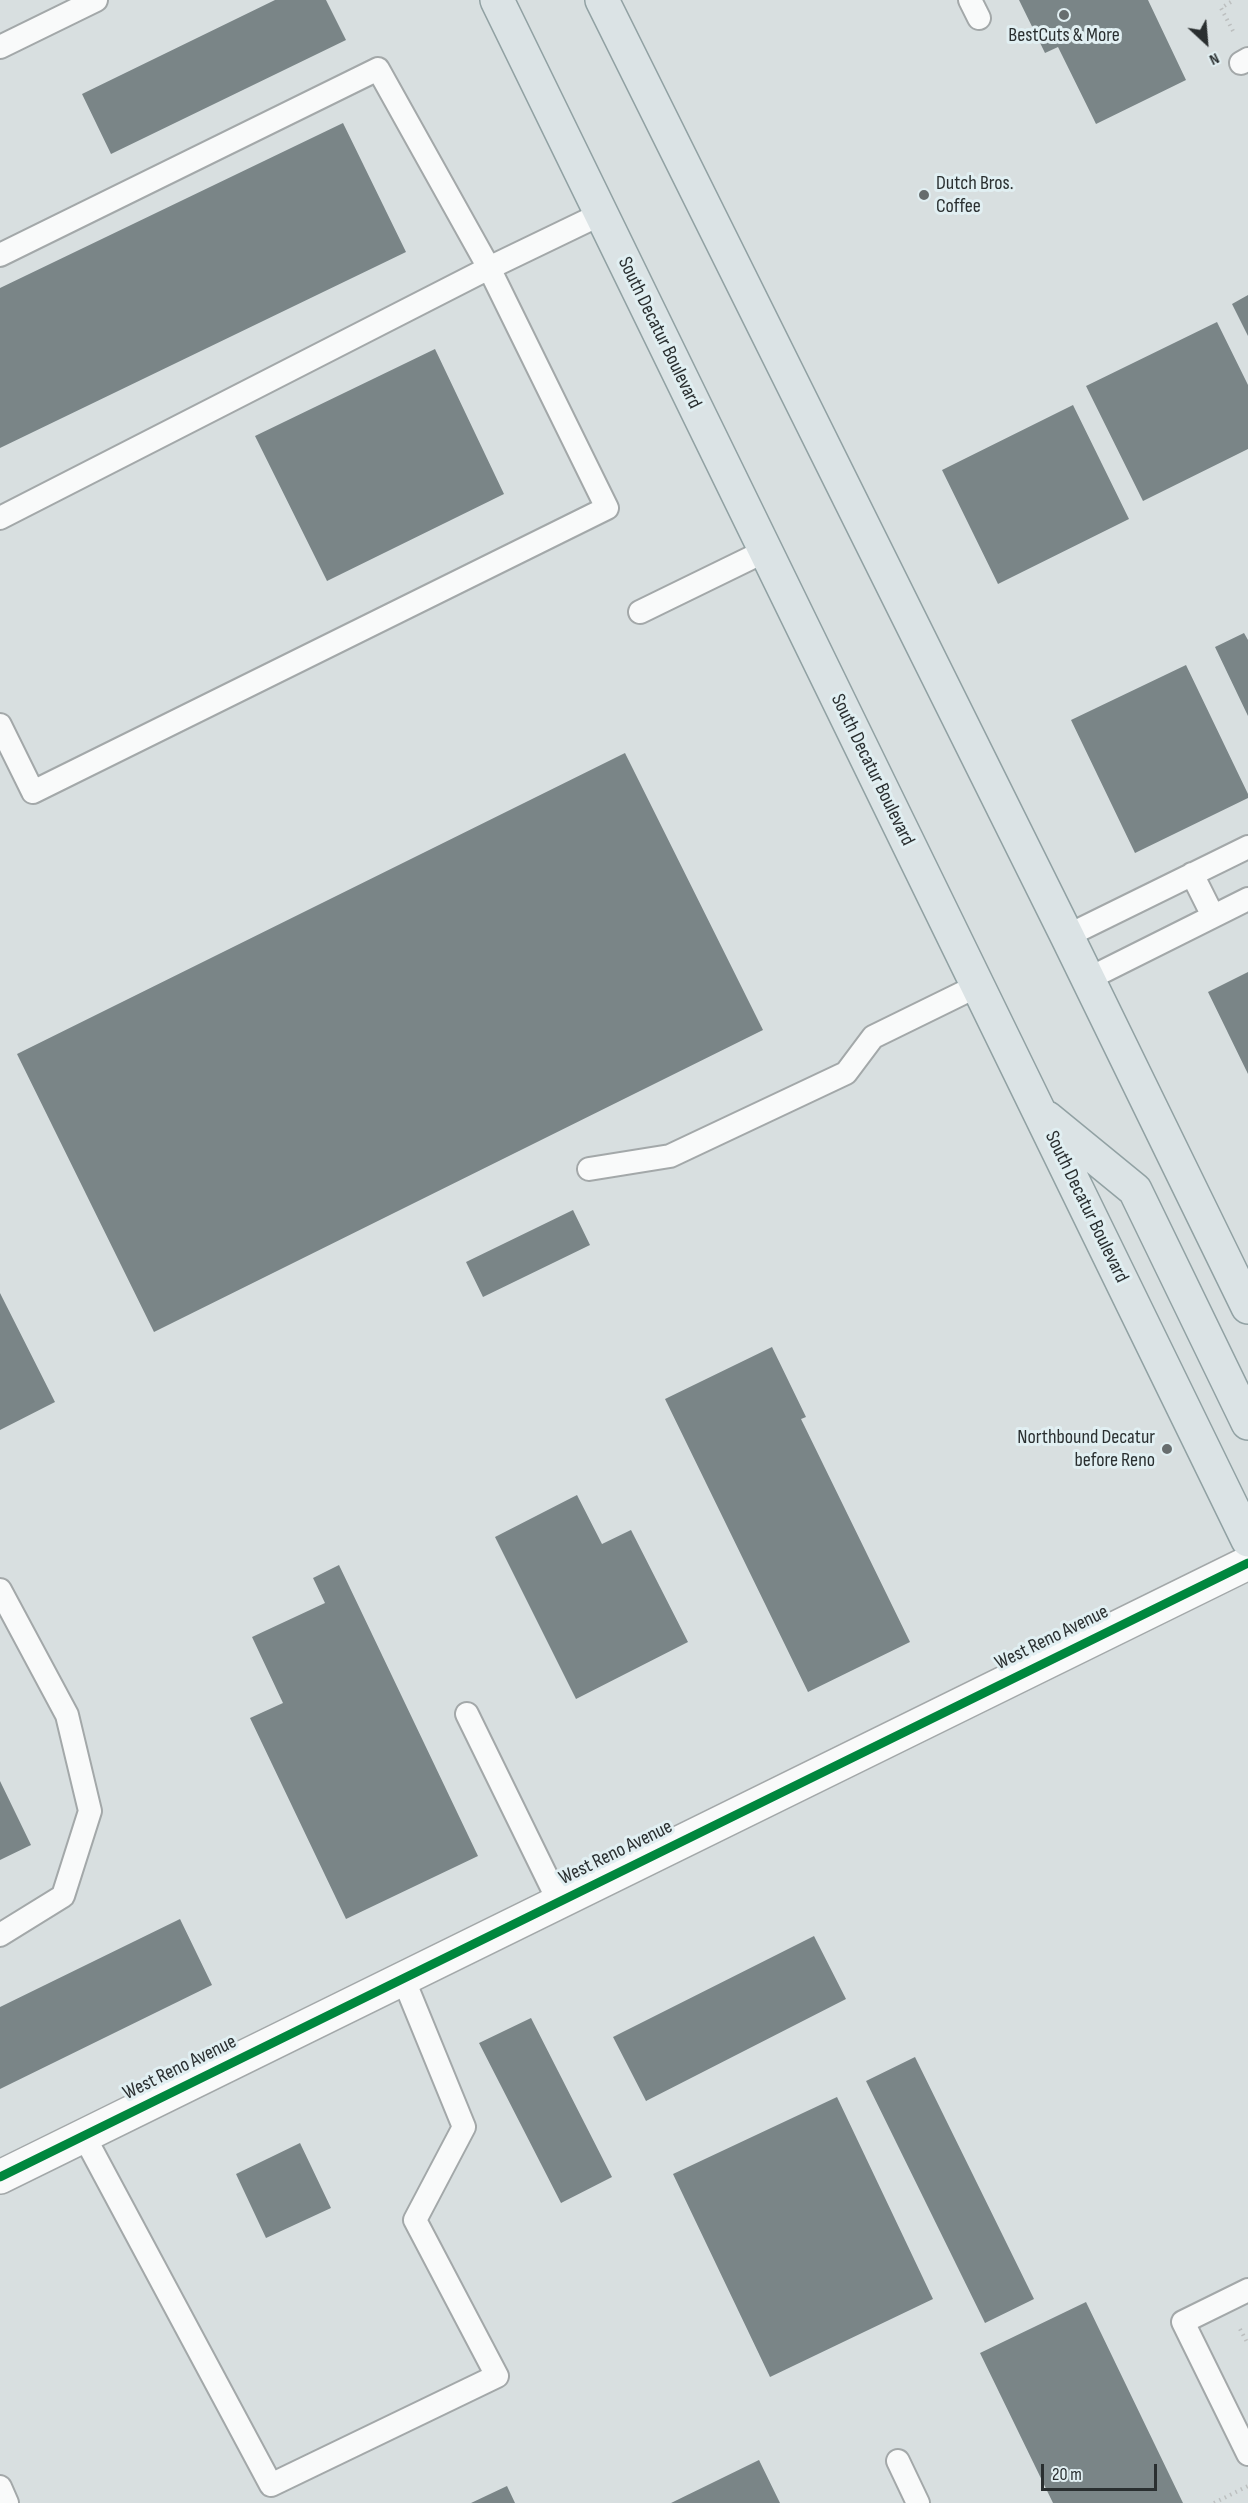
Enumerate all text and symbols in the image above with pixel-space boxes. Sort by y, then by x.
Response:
marker: BestCuts & More [1057,8,1071,22]
north arrow [1176,12,1236,72]
place label: BestCuts & More [1008,24,1120,48]
text: N [1206,48,1222,69]
place label: Dutch Bros. Coffee [936,172,1013,219]
marker: Dutch Bros. Coffee [917,188,931,202]
street label: South Decatur Boulevard [612,253,706,413]
street label: South Decatur Boulevard [825,690,919,850]
street label: South Decatur Boulevard [1039,1127,1133,1287]
place label: Northbound Decatur before Reno [1017,1426,1155,1473]
marker: Northbound Decatur before Reno [1160,1442,1174,1456]
street label: West Reno Avenue [991,1600,1113,1676]
street label: West Reno Avenue [555,1815,677,1891]
street label: West Reno Avenue [119,2030,241,2106]
scale bar [1044,2452,1160,2490]
text: 20 m [1052,2464,1082,2485]

